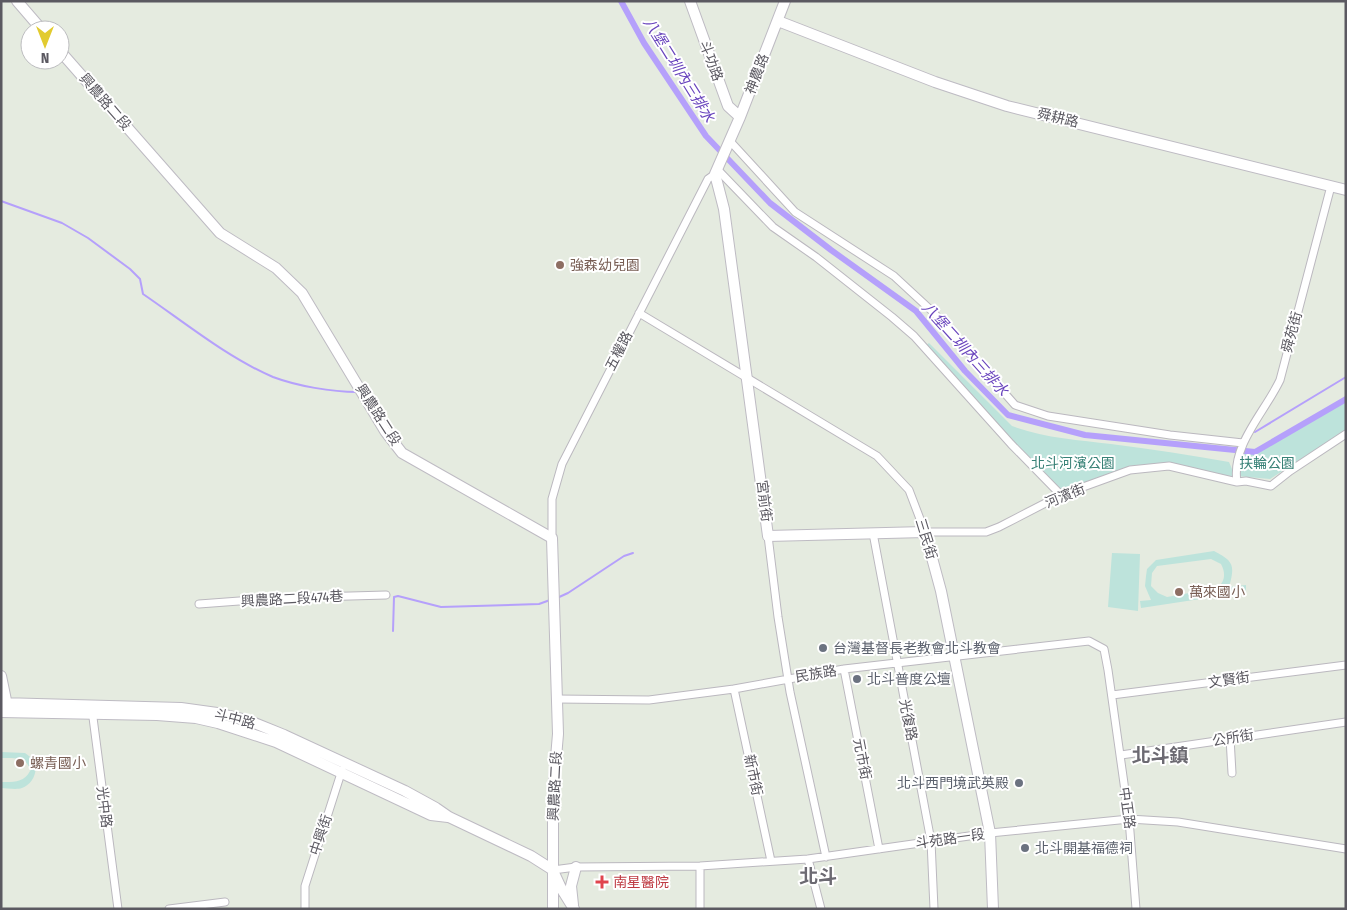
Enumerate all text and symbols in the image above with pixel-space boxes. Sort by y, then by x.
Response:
water label: 八堡二圳內三排水 [640,14,719,126]
north arrow [20,20,70,70]
street label: 斗功路 [696,38,726,84]
text: N [41,49,49,66]
street label: 神農路 [742,51,772,97]
street label: 興農路二段 [76,70,134,134]
street label: 舜耕路 [1036,105,1080,131]
place label: 強森幼兒園 [570,257,640,274]
marker: 強森幼兒園 [554,259,566,271]
water label: 八堡二圳內三排水 [918,298,1013,400]
street label: 舜苑街 [1278,310,1306,354]
street label: 五權路 [602,328,636,374]
street label: 興農路二段 [352,381,404,449]
park label: 北斗河濱公園 [1031,455,1115,472]
park label: 扶輪公園 [1239,455,1295,472]
street label: 宮前街 [753,479,775,523]
street label: 河濱街 [1042,480,1088,512]
street label: 三民街 [912,516,940,562]
place label: 萬來國小 [1189,584,1245,601]
marker: 萬來國小 [1173,586,1185,598]
street label: 興農路二段474巷 [240,588,344,610]
place label: 台灣基督長老教會北斗教會 [833,640,1001,657]
marker: 台灣基督長老教會北斗教會 [817,642,829,654]
street label: 民族路 [794,662,838,686]
street label: 文賢街 [1207,669,1251,691]
place label: 北斗普度公壇 [867,671,951,688]
marker: 北斗普度公壇 [851,673,863,685]
street label: 光復路 [896,698,920,742]
street label: 斗中路 [213,705,257,733]
street label: 公所街 [1211,726,1255,750]
street label: 元市街 [850,737,874,781]
district label: 北斗鎮 [1131,744,1189,767]
street label: 興農路二段 [545,751,565,821]
street label: 新市街 [740,753,766,797]
place label: 螺青國小 [30,755,86,772]
marker: 螺青國小 [14,757,26,769]
place label: 北斗西門境武英殿 [897,775,1009,792]
marker: 北斗西門境武英殿 [1013,777,1025,789]
street label: 光中路 [93,785,115,829]
street label: 中正路 [1116,786,1138,830]
street label: 中興街 [306,812,336,858]
street label: 斗苑路一段 [914,826,986,852]
place label: 北斗開基福德祠 [1035,840,1133,857]
marker: 北斗開基福德祠 [1019,842,1031,854]
district label: 北斗 [799,865,837,888]
place label: 南星醫院 [613,874,669,891]
marker: 南星醫院 [595,875,609,889]

